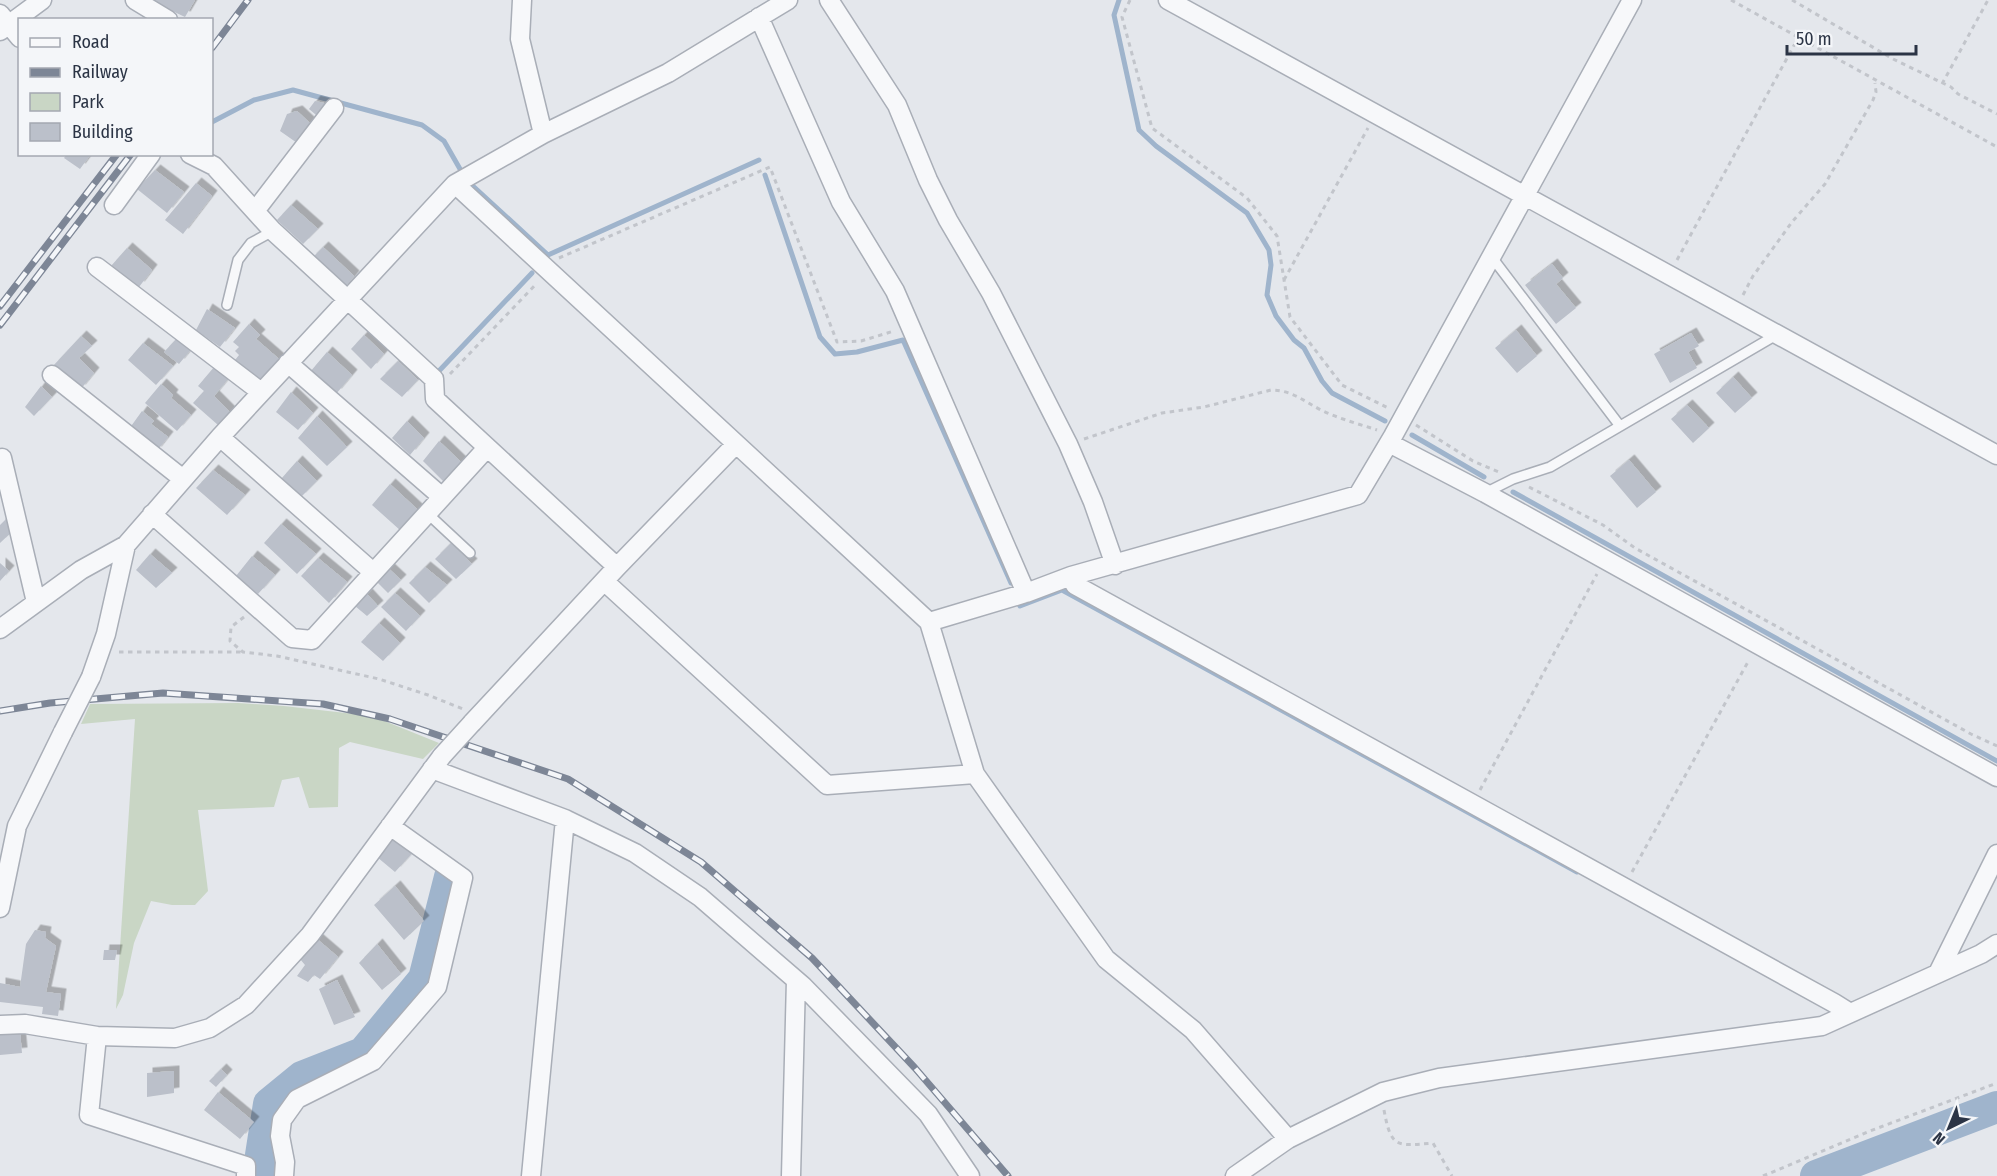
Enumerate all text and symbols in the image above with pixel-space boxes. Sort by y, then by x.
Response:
legend [18,18,213,156]
scale bar [1787,18,1916,56]
text: 50 m [1796,28,1832,50]
text: Road [72,31,109,53]
text: Railway [72,61,128,83]
text: Park [72,91,105,113]
text: Building [72,121,133,143]
north arrow [1919,1098,1979,1158]
text: N [1929,1128,1949,1149]

